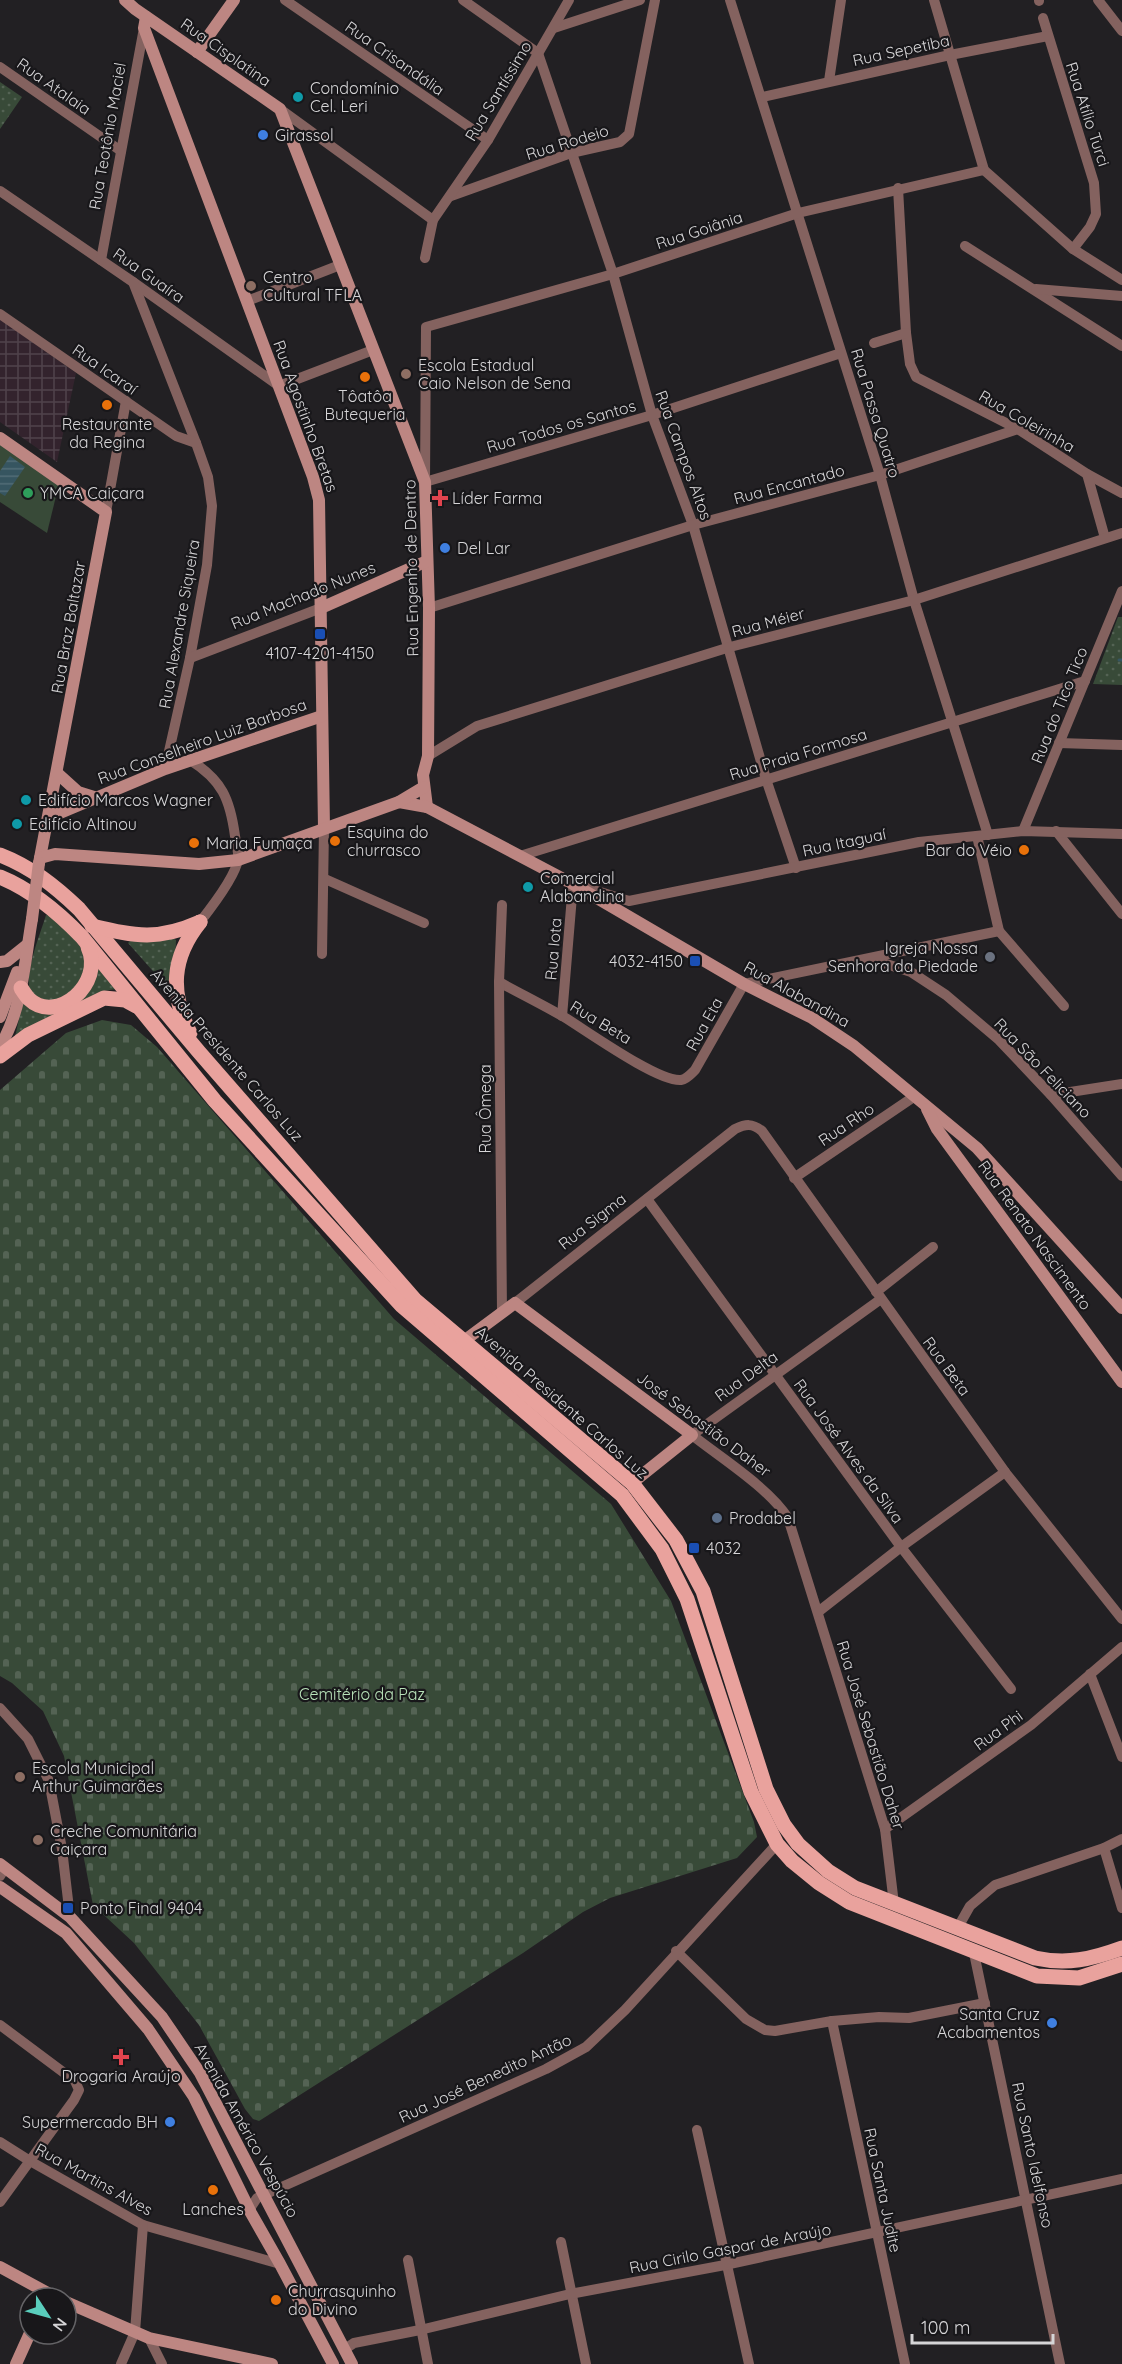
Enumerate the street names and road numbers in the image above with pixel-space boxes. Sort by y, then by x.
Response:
street label: Rua Cisplatina [177,13,275,91]
street label: Rua Crisandália [342,16,448,100]
street label: Rua Sepetiba [851,30,951,70]
street label: Rua Santíssimo [460,37,536,145]
street label: Rua Atalaia [13,53,95,119]
street label: Rua Atílio Turci [1062,59,1114,169]
street label: Rua Teotônio Maciel [84,61,130,211]
street label: Rua Rodeio [523,120,611,164]
street label: Rua Goiânia [653,207,745,253]
street label: Rua Guaíra [109,243,189,307]
street label: Rua Agostinho Bretas [269,337,343,495]
street label: Rua Icaraí [69,339,142,399]
street label: Rua Passa Quatro [847,346,905,480]
street label: Rua Coleirinha [975,385,1079,457]
street label: Rua Campos Altos [651,388,717,522]
street label: Rua Todos os Santos [484,395,638,457]
street label: Rua Encantado [731,460,847,508]
street label: Rua Engenho de Dentro [399,479,423,657]
street label: Rua Alexandre Siqueira [154,538,204,710]
street label: Rua Machado Nunes [228,557,378,633]
street label: Rua Braz Baltazar [46,559,90,695]
street label: Rua Méier [729,603,807,641]
street label: Rua do Tico Tico [1027,644,1091,766]
street label: Rua Conselheiro Luiz Barbosa [95,694,309,788]
street label: Rua Praia Formosa [727,724,869,784]
street label: Rua Itaguaí [800,823,888,861]
street label: Rua Iota [540,917,566,981]
street label: Rua Alabandina [740,957,854,1031]
street label: Avenida Presidente Carlos Luz [146,964,308,1146]
street label: Rua Eta [681,994,727,1054]
street label: Rua Beta [567,996,635,1048]
street label: Rua São Feliciano [990,1014,1096,1122]
street label: Rua Ômega [475,1064,495,1154]
street label: Rua Rho [814,1098,878,1150]
street label: Rua Renato Nascimento [974,1156,1096,1314]
street label: Rua Sigma [554,1188,630,1254]
street label: Avenida Presidente Carlos Luz [471,1321,653,1483]
street label: Rua Beta [919,1332,975,1400]
street label: Rua Delta [711,1346,781,1406]
street label: José Sebastião Daher [633,1367,775,1481]
street label: Rua José Alves da Silva [790,1375,908,1527]
street label: Rua José Sebastião Daher [833,1638,909,1832]
street label: Rua Phi [970,1706,1026,1754]
street label: Rua José Benedito Antão [396,2029,574,2127]
street label: Avenida Américo Vespúcio [191,2039,303,2221]
street label: Rua Santo Idelfonso [1008,2080,1058,2230]
street label: Rua Santa Judite [860,2126,906,2254]
street label: Rua Martins Alves [32,2138,156,2220]
street label: Rua Cirilo Gaspar de Araújo [627,2219,833,2277]

